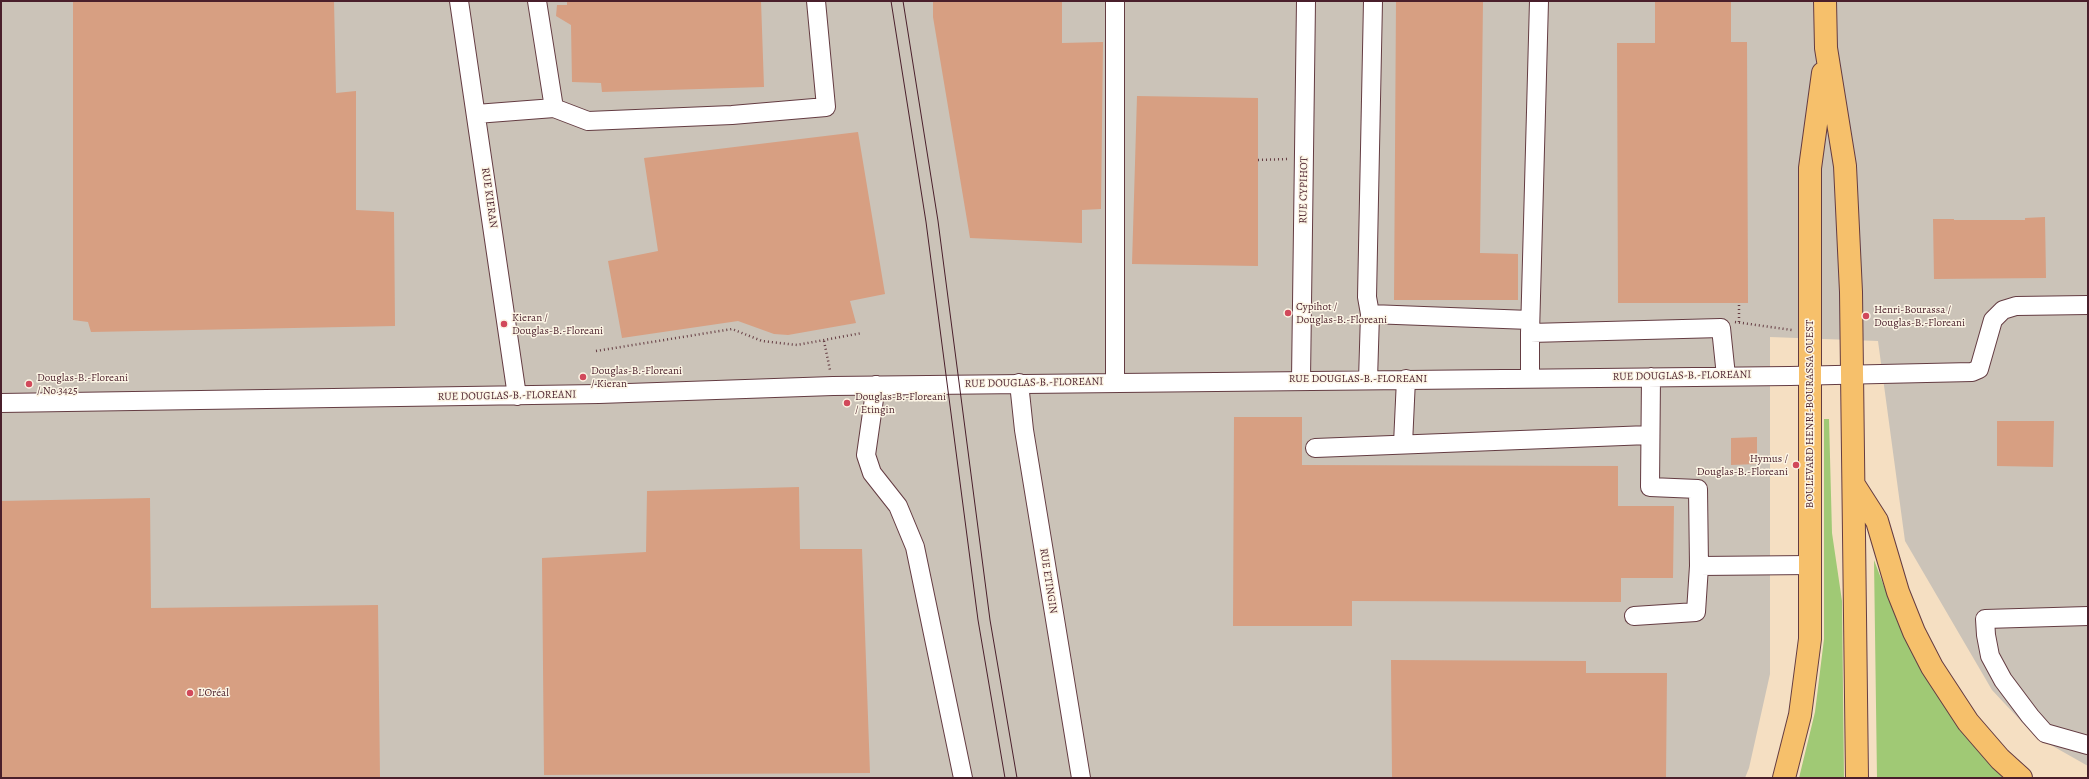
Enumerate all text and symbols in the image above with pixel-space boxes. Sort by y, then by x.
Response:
street label: RUE CYPIHOT [1297,156,1311,224]
street label: RUE KIERAN [478,167,500,229]
place label: Cypihot / Douglas-B.-Floreani [1296,300,1387,326]
place label: Henri-Bourassa / Douglas-B.-Floreani [1874,303,1965,329]
marker: Cypihot / Douglas-B.-Floreani [1283,308,1293,318]
place label: Kieran / Douglas-B.-Floreani [512,311,603,337]
marker: Henri-Bourassa / Douglas-B.-Floreani [1861,311,1871,321]
marker: Kieran / Douglas-B.-Floreani [499,319,509,329]
street label: BOULEVARD HENRI-BOURASSA OUEST [1803,320,1817,508]
place label: Douglas-B.-Floreani / Kieran [591,364,682,390]
street label: RUE DOUGLAS-B.-FLOREANI [1613,368,1751,384]
place label: Douglas-B.-Floreani / No 3425 [37,371,128,397]
marker: Douglas-B.-Floreani / Kieran [578,372,588,382]
street label: RUE DOUGLAS-B.-FLOREANI [1289,372,1427,386]
street label: RUE DOUGLAS-B.-FLOREANI [965,375,1103,391]
marker: Douglas-B.-Floreani / No 3425 [24,379,34,389]
street label: RUE DOUGLAS-B.-FLOREANI [438,388,576,404]
place label: Douglas-B.-Floreani / Etingin [855,390,946,416]
marker: Douglas-B.-Floreani / Etingin [842,398,852,408]
place label: Hymus / Douglas-B.-Floreani [1697,452,1788,478]
marker: Hymus / Douglas-B.-Floreani [1791,460,1801,470]
street label: RUE ETINGIN [1036,547,1060,615]
place label: L'Oréal [198,686,229,700]
marker: L'Oréal [185,688,195,698]

